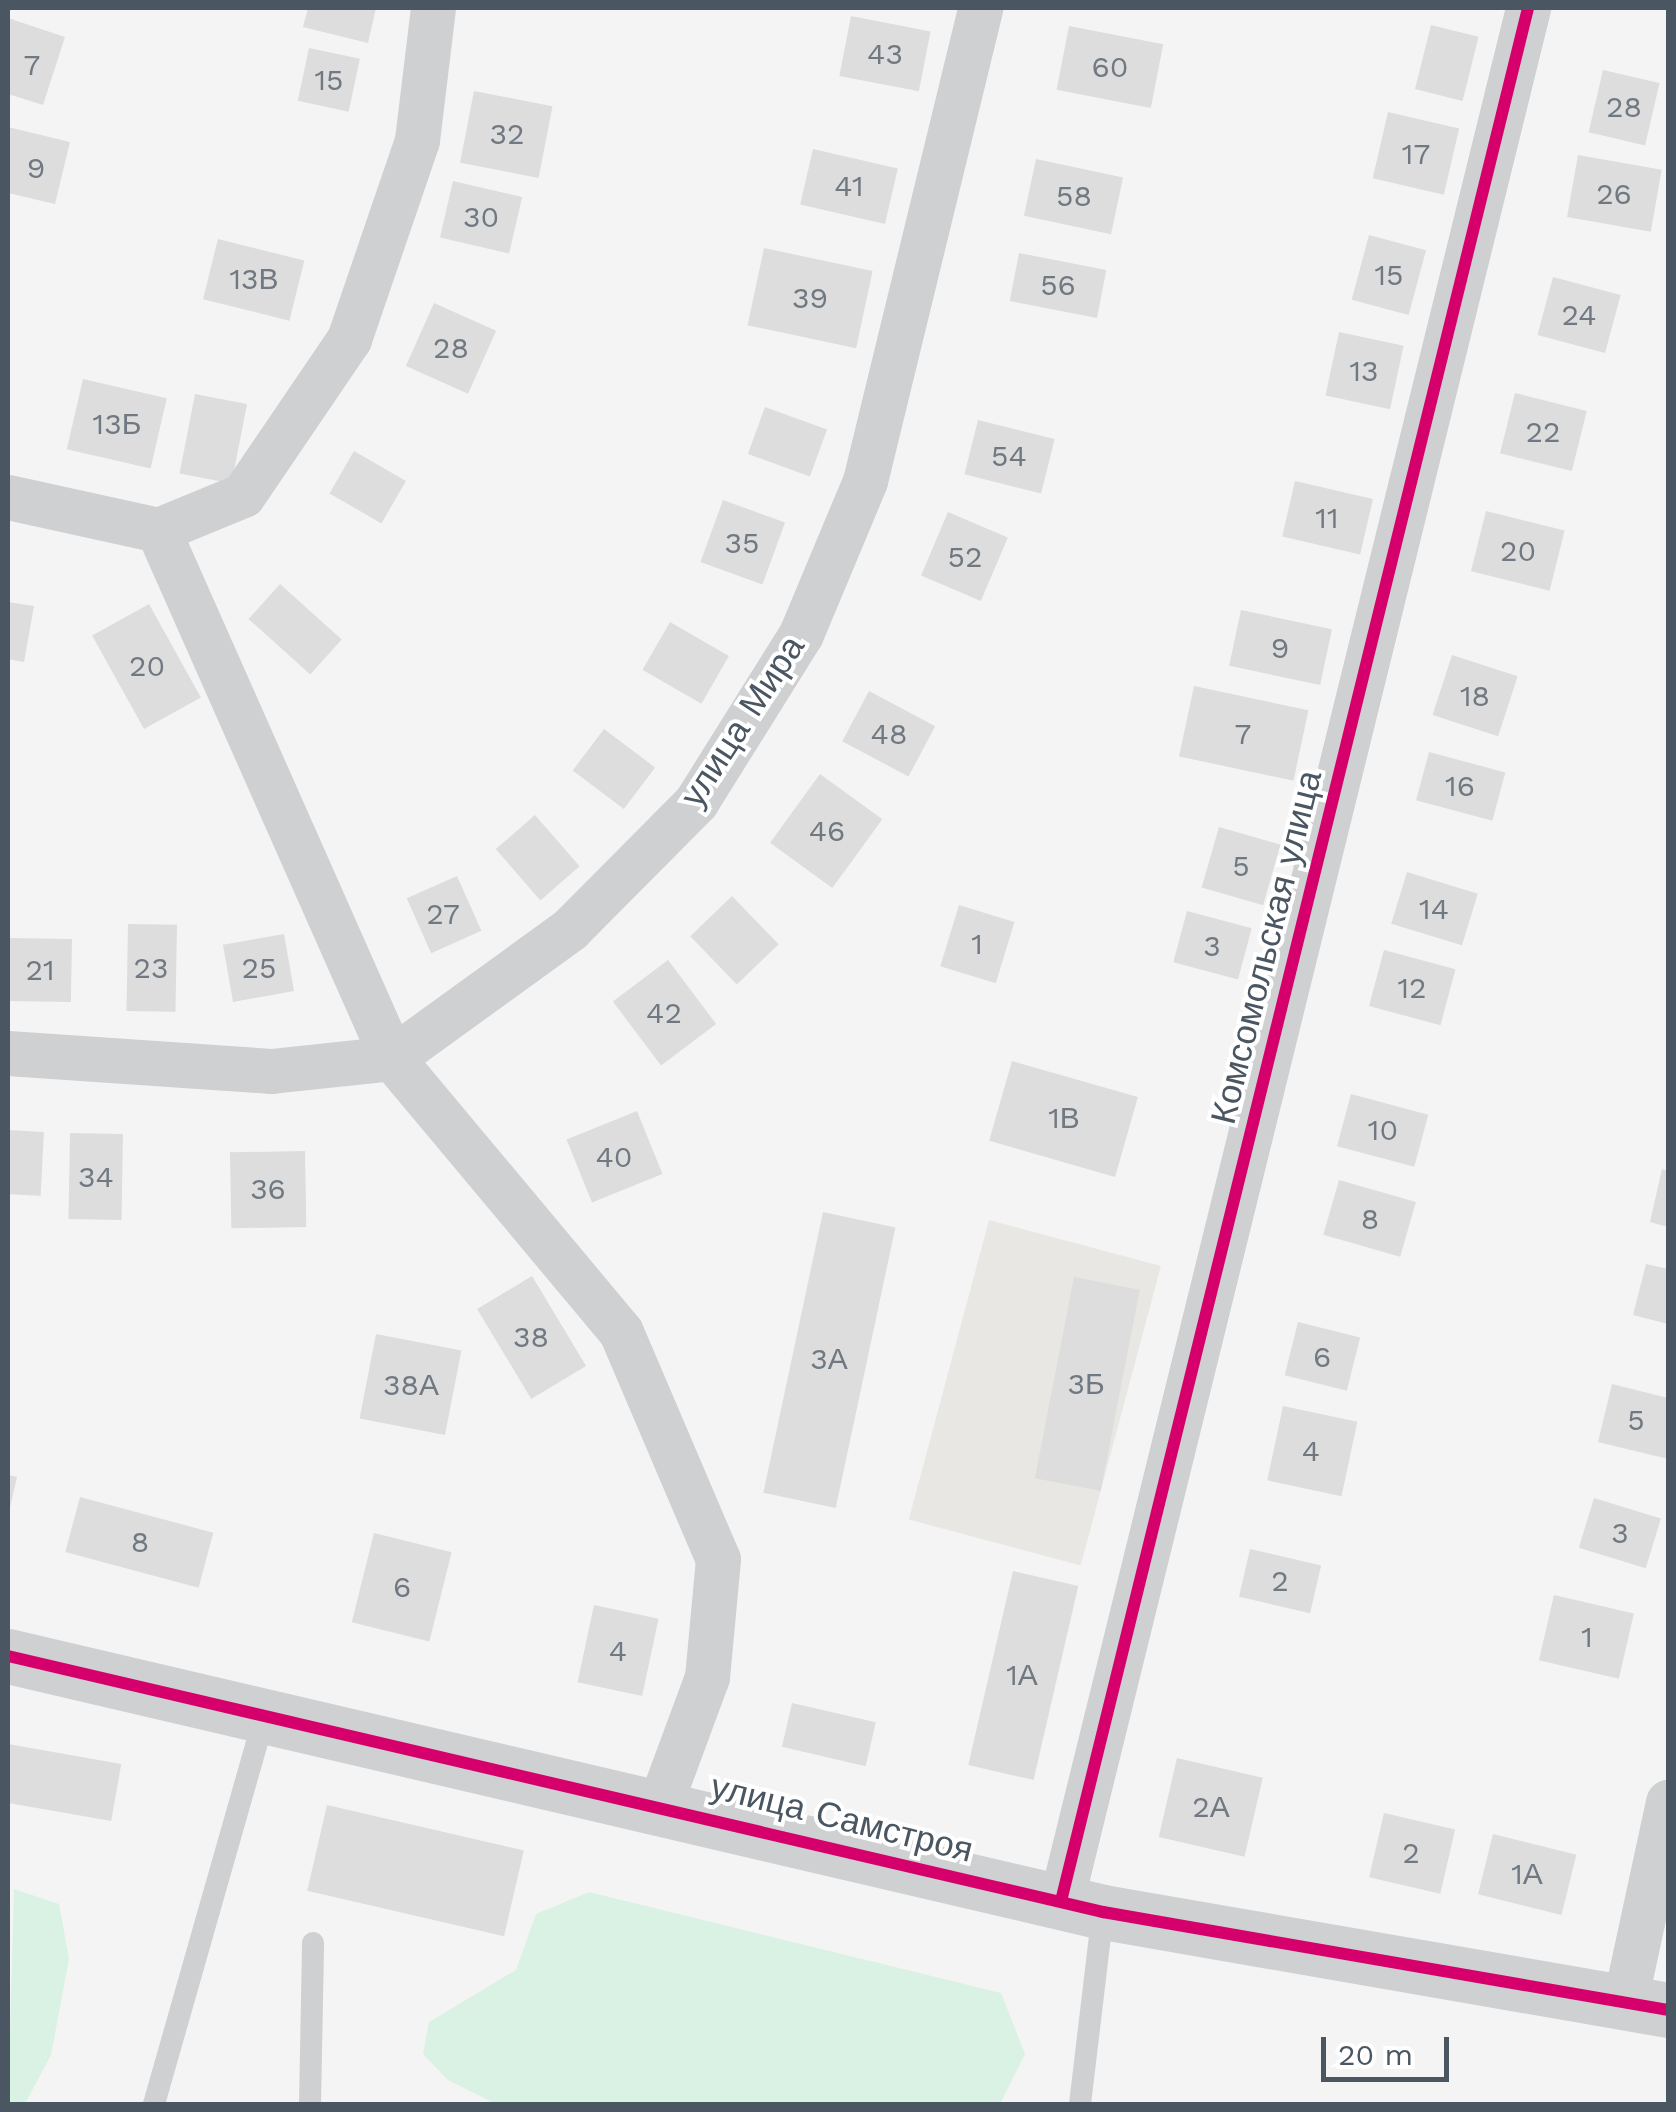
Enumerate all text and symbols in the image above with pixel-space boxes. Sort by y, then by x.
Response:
house number: 43 [867,36,903,72]
house number: 7 [24,47,40,83]
house number: 60 [1092,49,1128,85]
house number: 15 [314,62,344,98]
house number: 28 [1606,89,1642,125]
house number: 32 [490,116,524,152]
house number: 17 [1402,136,1430,172]
house number: 9 [27,150,45,186]
house number: 41 [834,168,864,204]
house number: 26 [1596,176,1632,212]
house number: 58 [1056,178,1092,214]
house number: 30 [463,199,499,235]
house number: 15 [1374,257,1404,293]
house number: 13В [229,261,279,297]
house number: 56 [1040,267,1076,303]
house number: 39 [792,280,828,316]
house number: 24 [1562,297,1596,333]
house number: 28 [433,330,469,366]
house number: 13 [1349,353,1379,389]
house number: 13Б [93,406,141,442]
house number: 22 [1526,414,1560,450]
house number: 54 [991,438,1027,474]
house number: 11 [1315,500,1339,536]
house number: 35 [725,525,759,561]
house number: 20 [1500,533,1536,569]
house number: 52 [948,539,982,575]
street label: улица Мира [671,627,813,815]
house number: 9 [1271,630,1289,666]
house number: 20 [129,648,165,684]
house number: 18 [1460,678,1490,714]
house number: 48 [871,716,907,752]
house number: 7 [1235,716,1251,752]
street label: Комсомольская улица [1202,766,1330,1128]
house number: 16 [1445,768,1475,804]
house number: 46 [809,813,845,849]
house number: 5 [1232,848,1250,884]
house number: 14 [1419,891,1449,927]
house number: 27 [426,896,460,932]
house number: 1 [971,926,983,962]
house number: 3 [1203,928,1221,964]
house number: 23 [134,950,168,986]
house number: 25 [242,950,276,986]
house number: 21 [25,952,55,988]
house number: 12 [1397,970,1427,1006]
house number: 42 [646,995,682,1031]
house number: 1В [1048,1100,1080,1136]
house number: 10 [1368,1112,1398,1148]
house number: 40 [596,1139,632,1175]
house number: 34 [78,1159,114,1195]
house number: 36 [250,1171,286,1207]
house number: 8 [1361,1201,1379,1237]
house number: 38 [513,1319,549,1355]
house number: 6 [1313,1339,1331,1375]
house number: 3А [810,1341,848,1377]
house number: 3Б [1067,1366,1105,1402]
house number: 38А [383,1367,439,1403]
house number: 5 [1627,1402,1645,1438]
house number: 4 [1302,1433,1320,1469]
house number: 3 [1611,1515,1629,1551]
house number: 8 [131,1524,149,1560]
house number: 2 [1271,1563,1289,1599]
house number: 6 [393,1569,411,1605]
house number: 1 [1581,1619,1593,1655]
house number: 4 [609,1633,627,1669]
house number: 1А [1006,1657,1038,1693]
street label: улица Самстроя [707,1765,977,1871]
house number: 2А [1192,1789,1230,1825]
house number: 2 [1402,1835,1420,1871]
house number: 1А [1511,1856,1543,1892]
scale bar [1326,2017,1454,2079]
text: 20 m [1338,2037,1413,2072]

